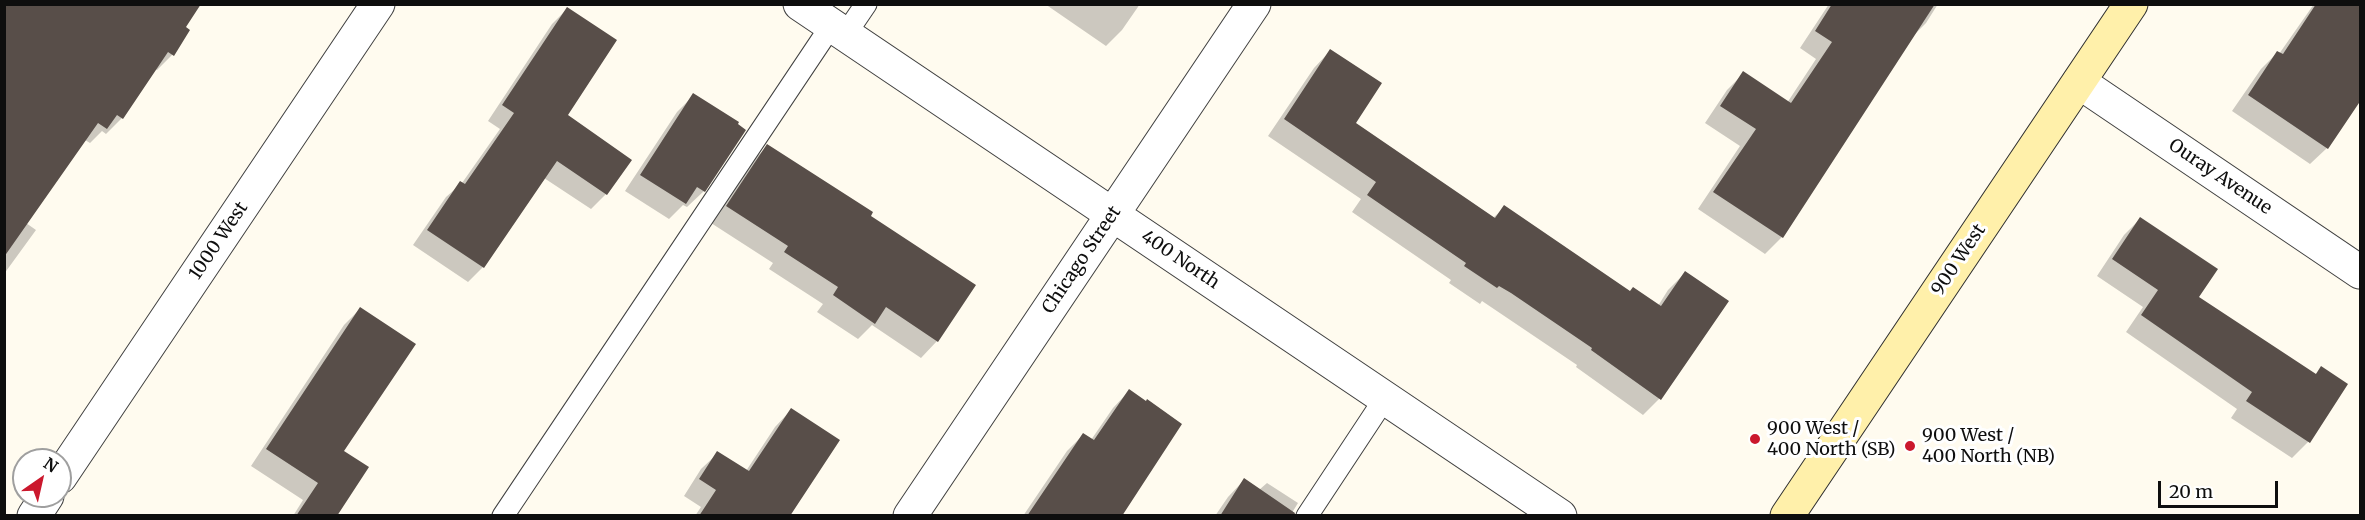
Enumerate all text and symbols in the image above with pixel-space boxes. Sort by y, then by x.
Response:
street label: Ouray Avenue [2164,135,2276,219]
street label: 1000 West [185,198,253,284]
street label: Chicago Street [1038,202,1126,318]
street label: 900 West [1927,220,1991,300]
street label: 400 North [1137,226,1223,294]
place label: 900 West / 400 North (SB) [1767,418,1895,460]
place label: 900 West / 400 North (NB) [1922,425,2055,468]
marker: 900 West / 400 North (SB) [1748,432,1762,446]
marker: 900 West / 400 North (NB) [1903,439,1917,453]
north arrow [12,448,72,508]
text: N [40,453,62,477]
scale bar [2161,469,2281,507]
text: 20 m [2169,480,2213,503]

